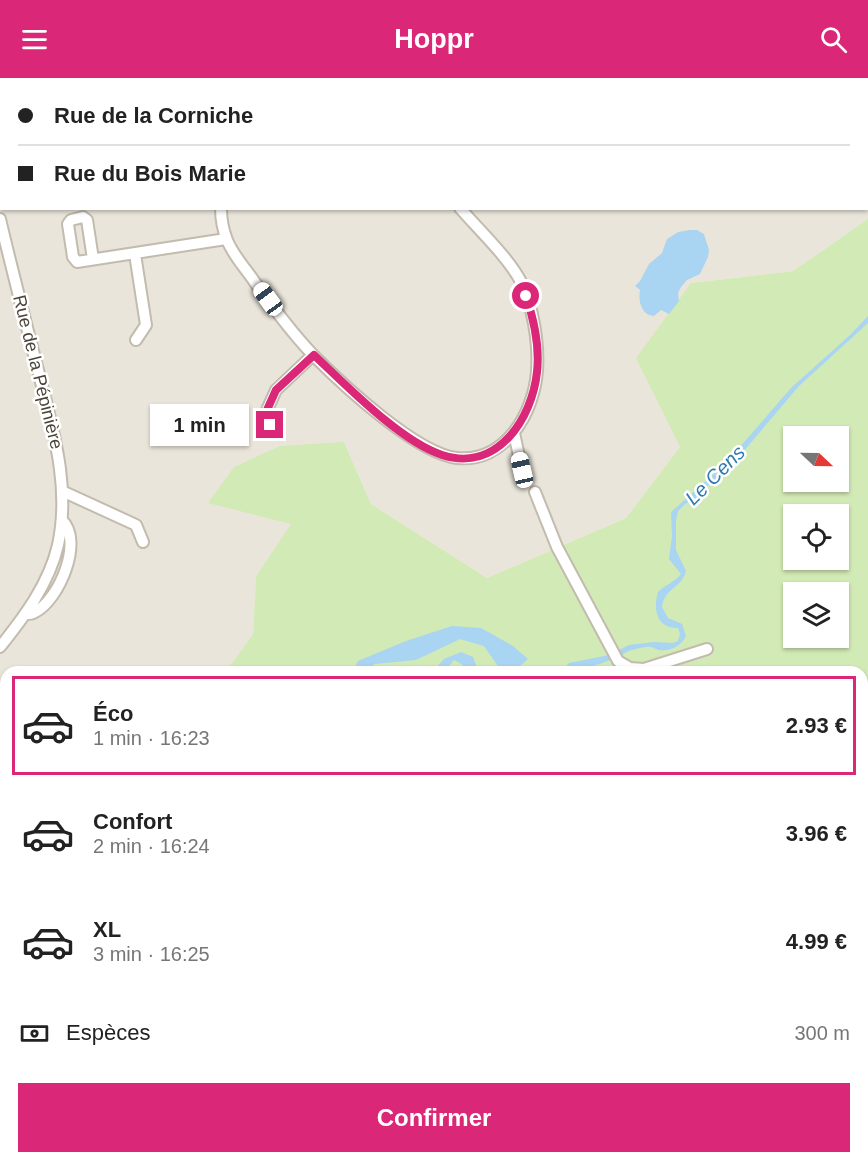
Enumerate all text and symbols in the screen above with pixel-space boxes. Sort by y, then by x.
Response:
icon: menu [18,23,51,56]
icon: search [817,23,850,56]
text: Hoppr [394,24,474,54]
text: Rue de la Corniche [54,103,253,128]
text: Rue du Bois Marie [54,161,246,186]
car [250,279,286,319]
route start [512,282,539,309]
street label: Rue de la Pépinière [9,293,67,451]
callout: 1 min [150,404,249,446]
route end [256,411,283,438]
text: 1 min [173,414,226,436]
north arrow [783,426,849,492]
map controls [783,426,849,648]
water label: Le Cens [681,441,749,509]
car [509,450,535,490]
button: locate [783,504,849,570]
button: layers [783,582,849,648]
icon: car [21,699,75,753]
text: Éco [93,701,133,726]
text: 2.93 € [786,713,847,738]
text: 1 min · 16:23 [93,727,210,749]
icon: car [21,807,75,861]
text: Confort [93,809,172,834]
text: 3.96 € [786,821,847,846]
text: 2 min · 16:24 [93,835,210,857]
icon: car [21,915,75,969]
text: XL [93,917,121,942]
text: 4.99 € [786,929,847,954]
text: 3 min · 16:25 [93,943,210,965]
icon: cash [18,1017,51,1050]
text: Espèces [66,1020,150,1045]
text: 300 m [794,1022,850,1044]
button: Confirmer [18,1083,850,1152]

